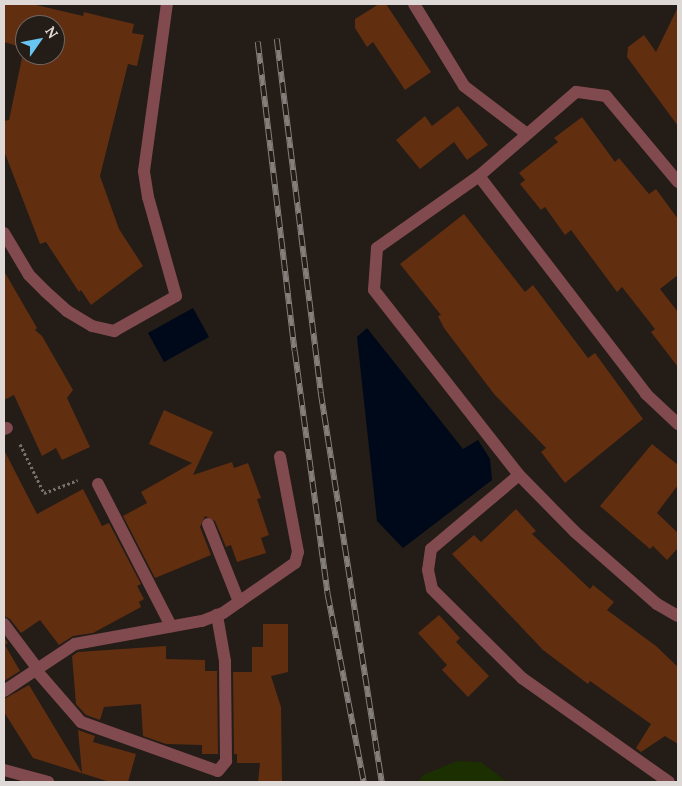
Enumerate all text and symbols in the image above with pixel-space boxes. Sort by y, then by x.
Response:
north arrow [15,15,65,65]
text: N [41,23,62,42]

